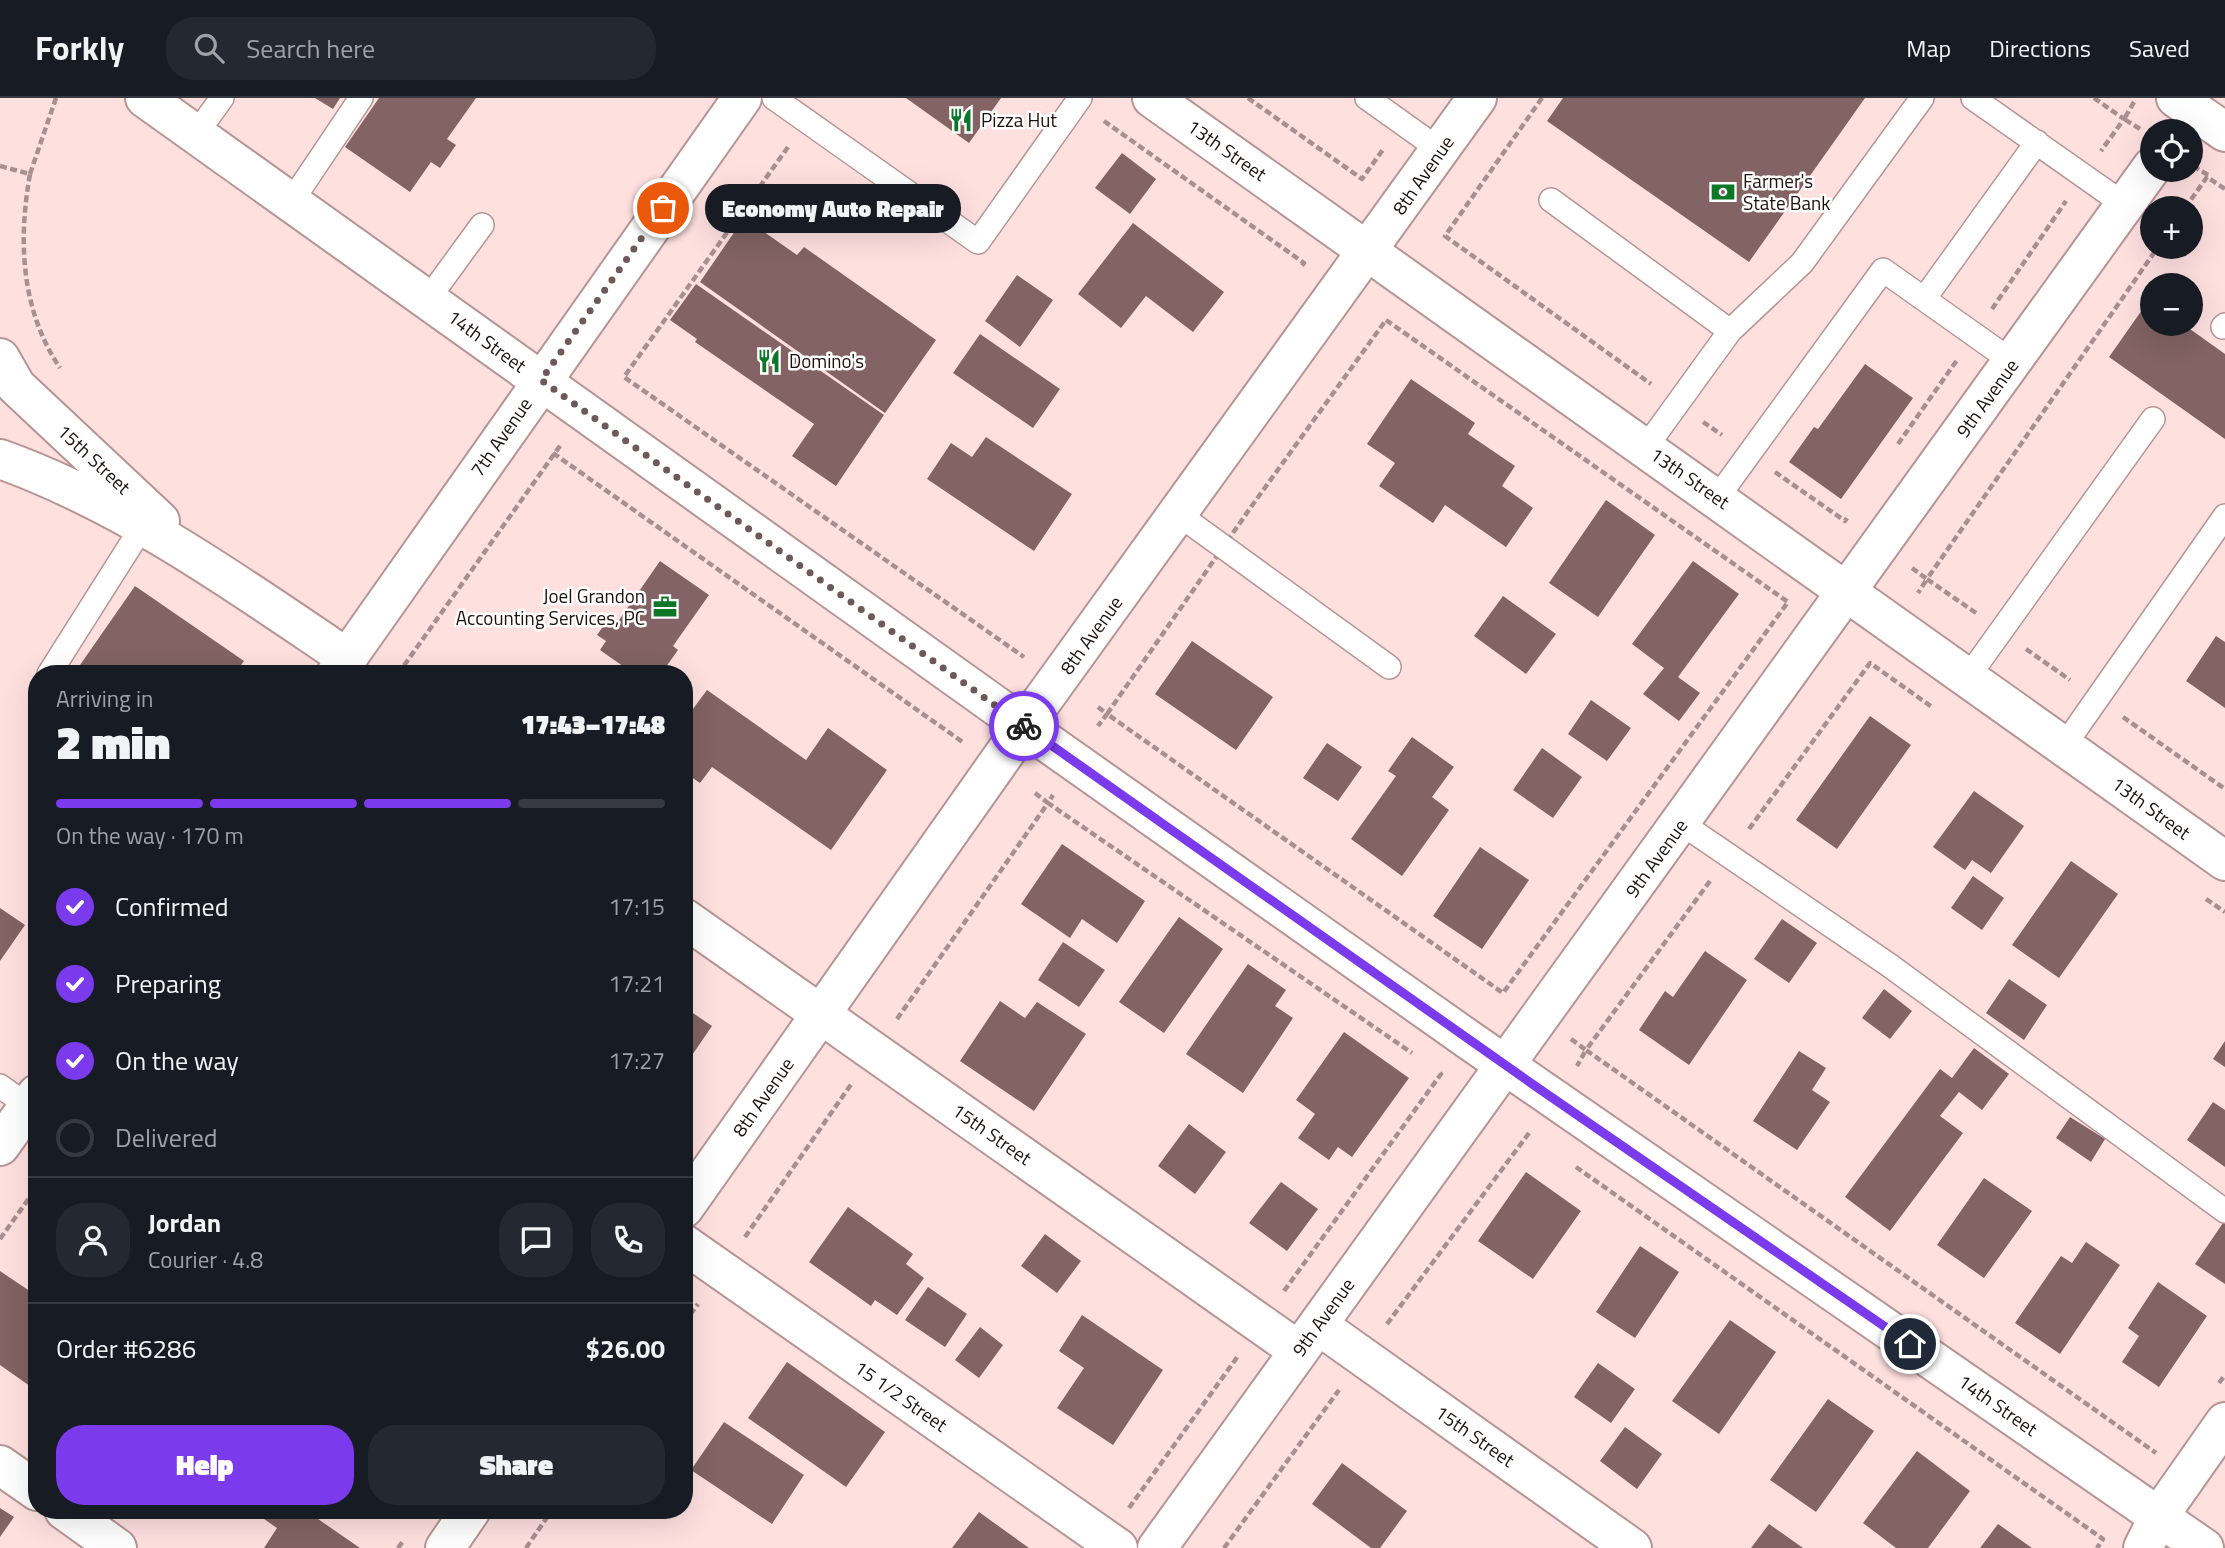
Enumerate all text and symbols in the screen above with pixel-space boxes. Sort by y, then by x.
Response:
search box [166,17,656,80]
text: Forkly [35,23,124,73]
icon: search [190,29,228,67]
text: Search here [246,29,375,68]
text: Map [1906,30,1951,66]
text: Directions [1989,30,2091,66]
text: Saved [2129,30,2190,66]
place label: Pizza Hut [981,105,1057,134]
restaurant icon: Pizza Hut [947,106,975,134]
street label: 13th Street [1182,112,1273,188]
map controls [2140,119,2203,336]
button: locate [2140,119,2203,182]
street label: 8th Avenue [1385,129,1461,220]
place label: Farmer's State Bank [1743,166,1830,217]
pin [633,178,693,238]
bank icon: Farmer's State Bank [1709,178,1737,206]
callout: Economy Auto Repair [705,184,960,232]
icon: bag [644,189,682,227]
text: Economy Auto Repair [722,191,944,226]
button: + [2140,196,2203,259]
button: − [2140,273,2203,336]
street label: 14th Street [442,302,533,379]
place label: Domino's [789,346,864,375]
restaurant icon: Domino's [755,347,783,375]
street label: 9th Avenue [1948,352,2025,443]
street label: 7th Avenue [463,391,539,482]
street label: 15th Street [51,417,138,501]
street label: 13th Street [1645,440,1736,516]
place label: Joel Grandon Accounting Services, PC [456,581,645,632]
street label: 8th Avenue [1052,589,1129,680]
office icon: Joel Grandon Accounting Services, PC [651,593,679,621]
text: Arriving in [56,681,153,716]
courier [989,691,1059,761]
text: 17:43–17:48 [521,705,665,744]
text: 2 min [56,707,170,777]
icon: bike [1005,707,1043,745]
street label: 13th Street [2106,769,2197,846]
street label: 9th Avenue [1617,812,1694,903]
text: On the way · 170 m [56,818,244,853]
text: Confirmed [115,887,229,926]
icon: check [56,888,94,926]
text: 17:15 [608,889,665,924]
text: Preparing [115,964,221,1003]
icon: check [56,965,94,1003]
text: 17:21 [608,966,665,1001]
text: On the way [115,1041,239,1080]
icon: check [56,1042,94,1080]
text: 17:27 [608,1043,665,1078]
street label: 8th Avenue [725,1051,801,1142]
street label: 15th Street [947,1096,1038,1172]
text: Delivered [115,1118,218,1157]
button: person [56,1203,130,1277]
text: Jordan [148,1203,221,1242]
button: chat [499,1203,573,1277]
button: phone [591,1203,665,1277]
text: Courier · 4.8 [148,1242,263,1277]
street label: 9th Avenue [1284,1271,1361,1362]
pin [1880,1314,1940,1374]
icon: home [1891,1325,1929,1363]
text: Order #6286 [56,1329,196,1368]
text: $26.00 [586,1329,665,1368]
street label: 15 1/2 Street [849,1353,954,1439]
street label: 14th Street [1953,1367,2044,1443]
street label: 15th Street [1430,1398,1521,1474]
button: Help [56,1425,354,1505]
button: Share [368,1425,665,1505]

